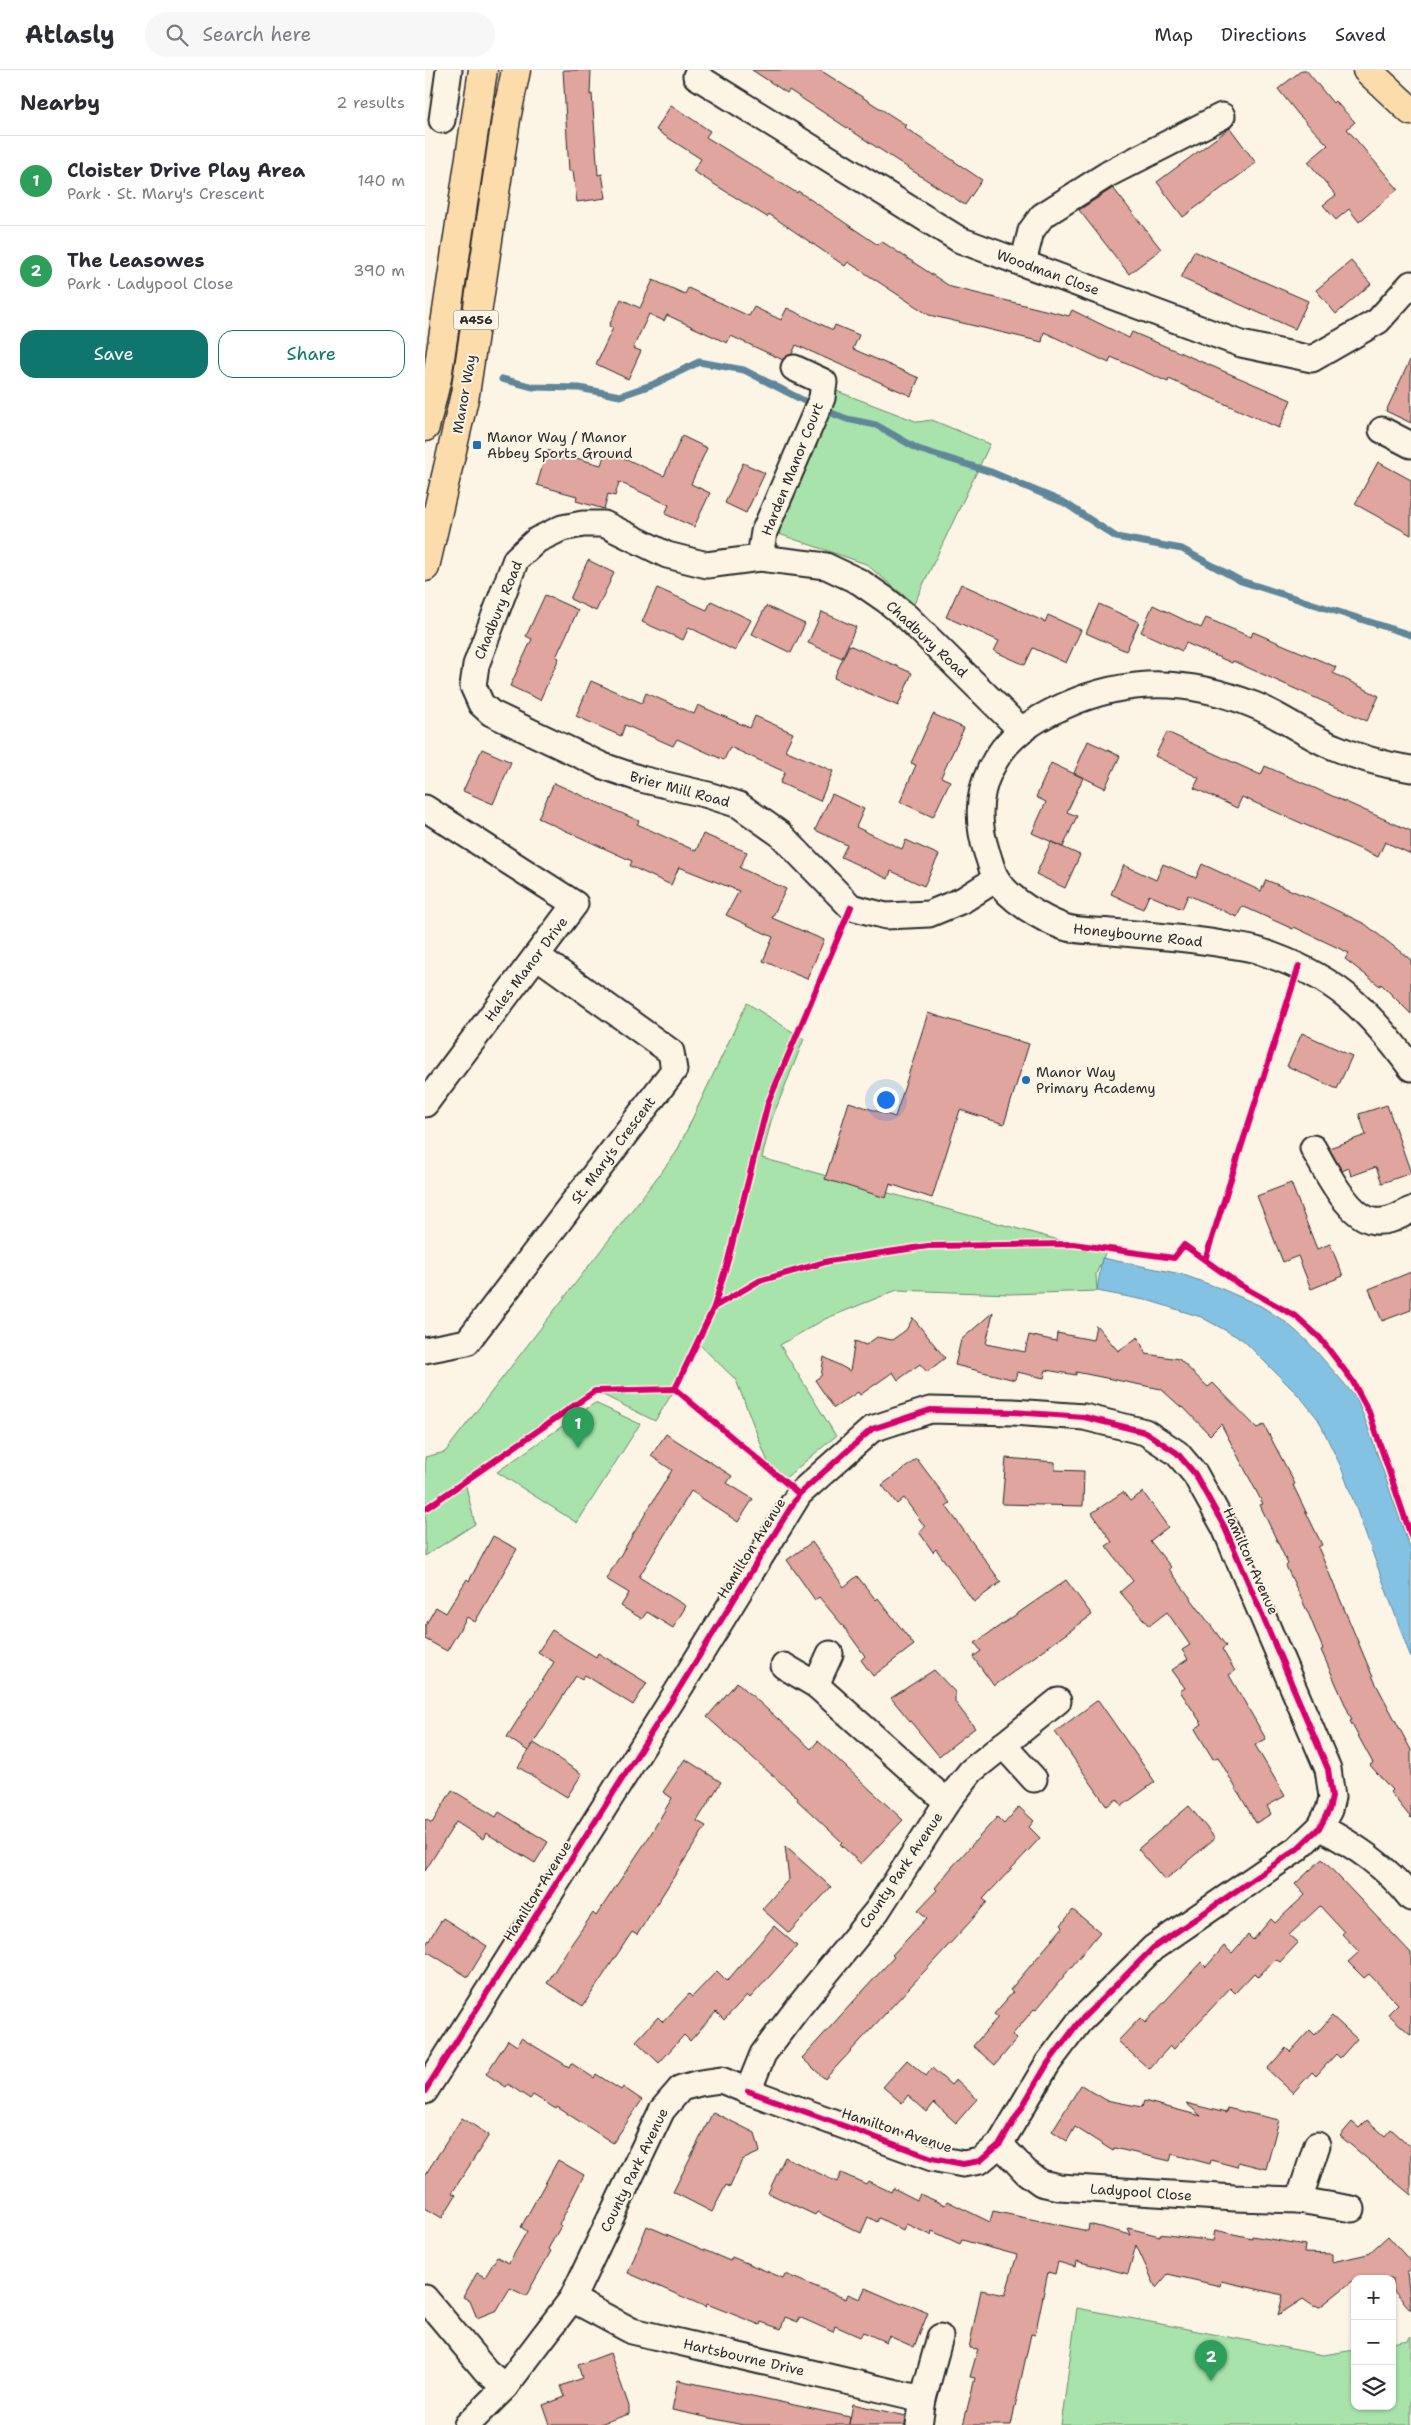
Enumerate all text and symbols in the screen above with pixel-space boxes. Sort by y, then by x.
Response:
search box [145,12,495,57]
text: Atlasly [25,19,115,51]
icon: search [163,21,191,49]
text: Search here [203,22,311,47]
text: Map [1155,23,1193,47]
text: Directions [1221,23,1307,47]
text: Saved [1335,23,1386,47]
text: Nearby [20,89,100,117]
text: 2 results [336,92,405,113]
text: Cloister Drive Play Area [67,158,305,183]
text: 1 [32,170,40,191]
text: 140 m [358,170,405,191]
text: Park · St. Mary's Crescent [67,183,265,204]
street label: Woodman Close [994,245,1102,299]
text: The Leasowes [67,248,205,273]
text: 2 [30,260,42,281]
text: 390 m [353,260,405,281]
text: Park · Ladypool Close [67,273,234,294]
road number: A456 [453,310,499,330]
button: Save [20,330,208,378]
button: Share [218,330,405,378]
street label: Manor Way [448,353,480,435]
street label: Harden Manor Court [757,400,827,538]
place label: Manor Way / Manor Abbey Sports Ground [487,428,632,462]
marker: Manor Way / Manor Abbey Sports Ground [471,439,483,451]
street label: Chadbury Road [470,558,526,662]
street label: Chadbury Road [883,597,972,681]
street label: Brier Mill Road [628,767,732,811]
street label: Hales Manor Drive [481,913,571,1025]
street label: Honeybourne Road [1072,919,1204,951]
place label: Manor Way Primary Academy [1036,1063,1156,1097]
marker: Manor Way Primary Academy [1020,1074,1032,1086]
your location [873,1087,899,1113]
street label: St. Mary's Crescent [567,1093,659,1207]
pin: 1 [562,1407,594,1448]
street label: Hamilton Avenue [713,1494,789,1602]
street label: Hamilton Avenue [1219,1505,1283,1617]
street label: County Park Avenue [855,1809,947,1931]
street label: Hamilton Avenue [499,1837,575,1945]
street label: Hamilton Avenue [839,2104,955,2156]
street label: County Park Avenue [596,2105,672,2235]
street label: Ladypool Close [1089,2179,1193,2205]
map controls [1351,2275,1396,2410]
button: + [1351,2275,1396,2320]
button: − [1351,2320,1396,2365]
street label: Hartsbourne Drive [682,2334,806,2380]
pin: 2 [1195,2340,1227,2381]
button: layers [1351,2365,1396,2410]

